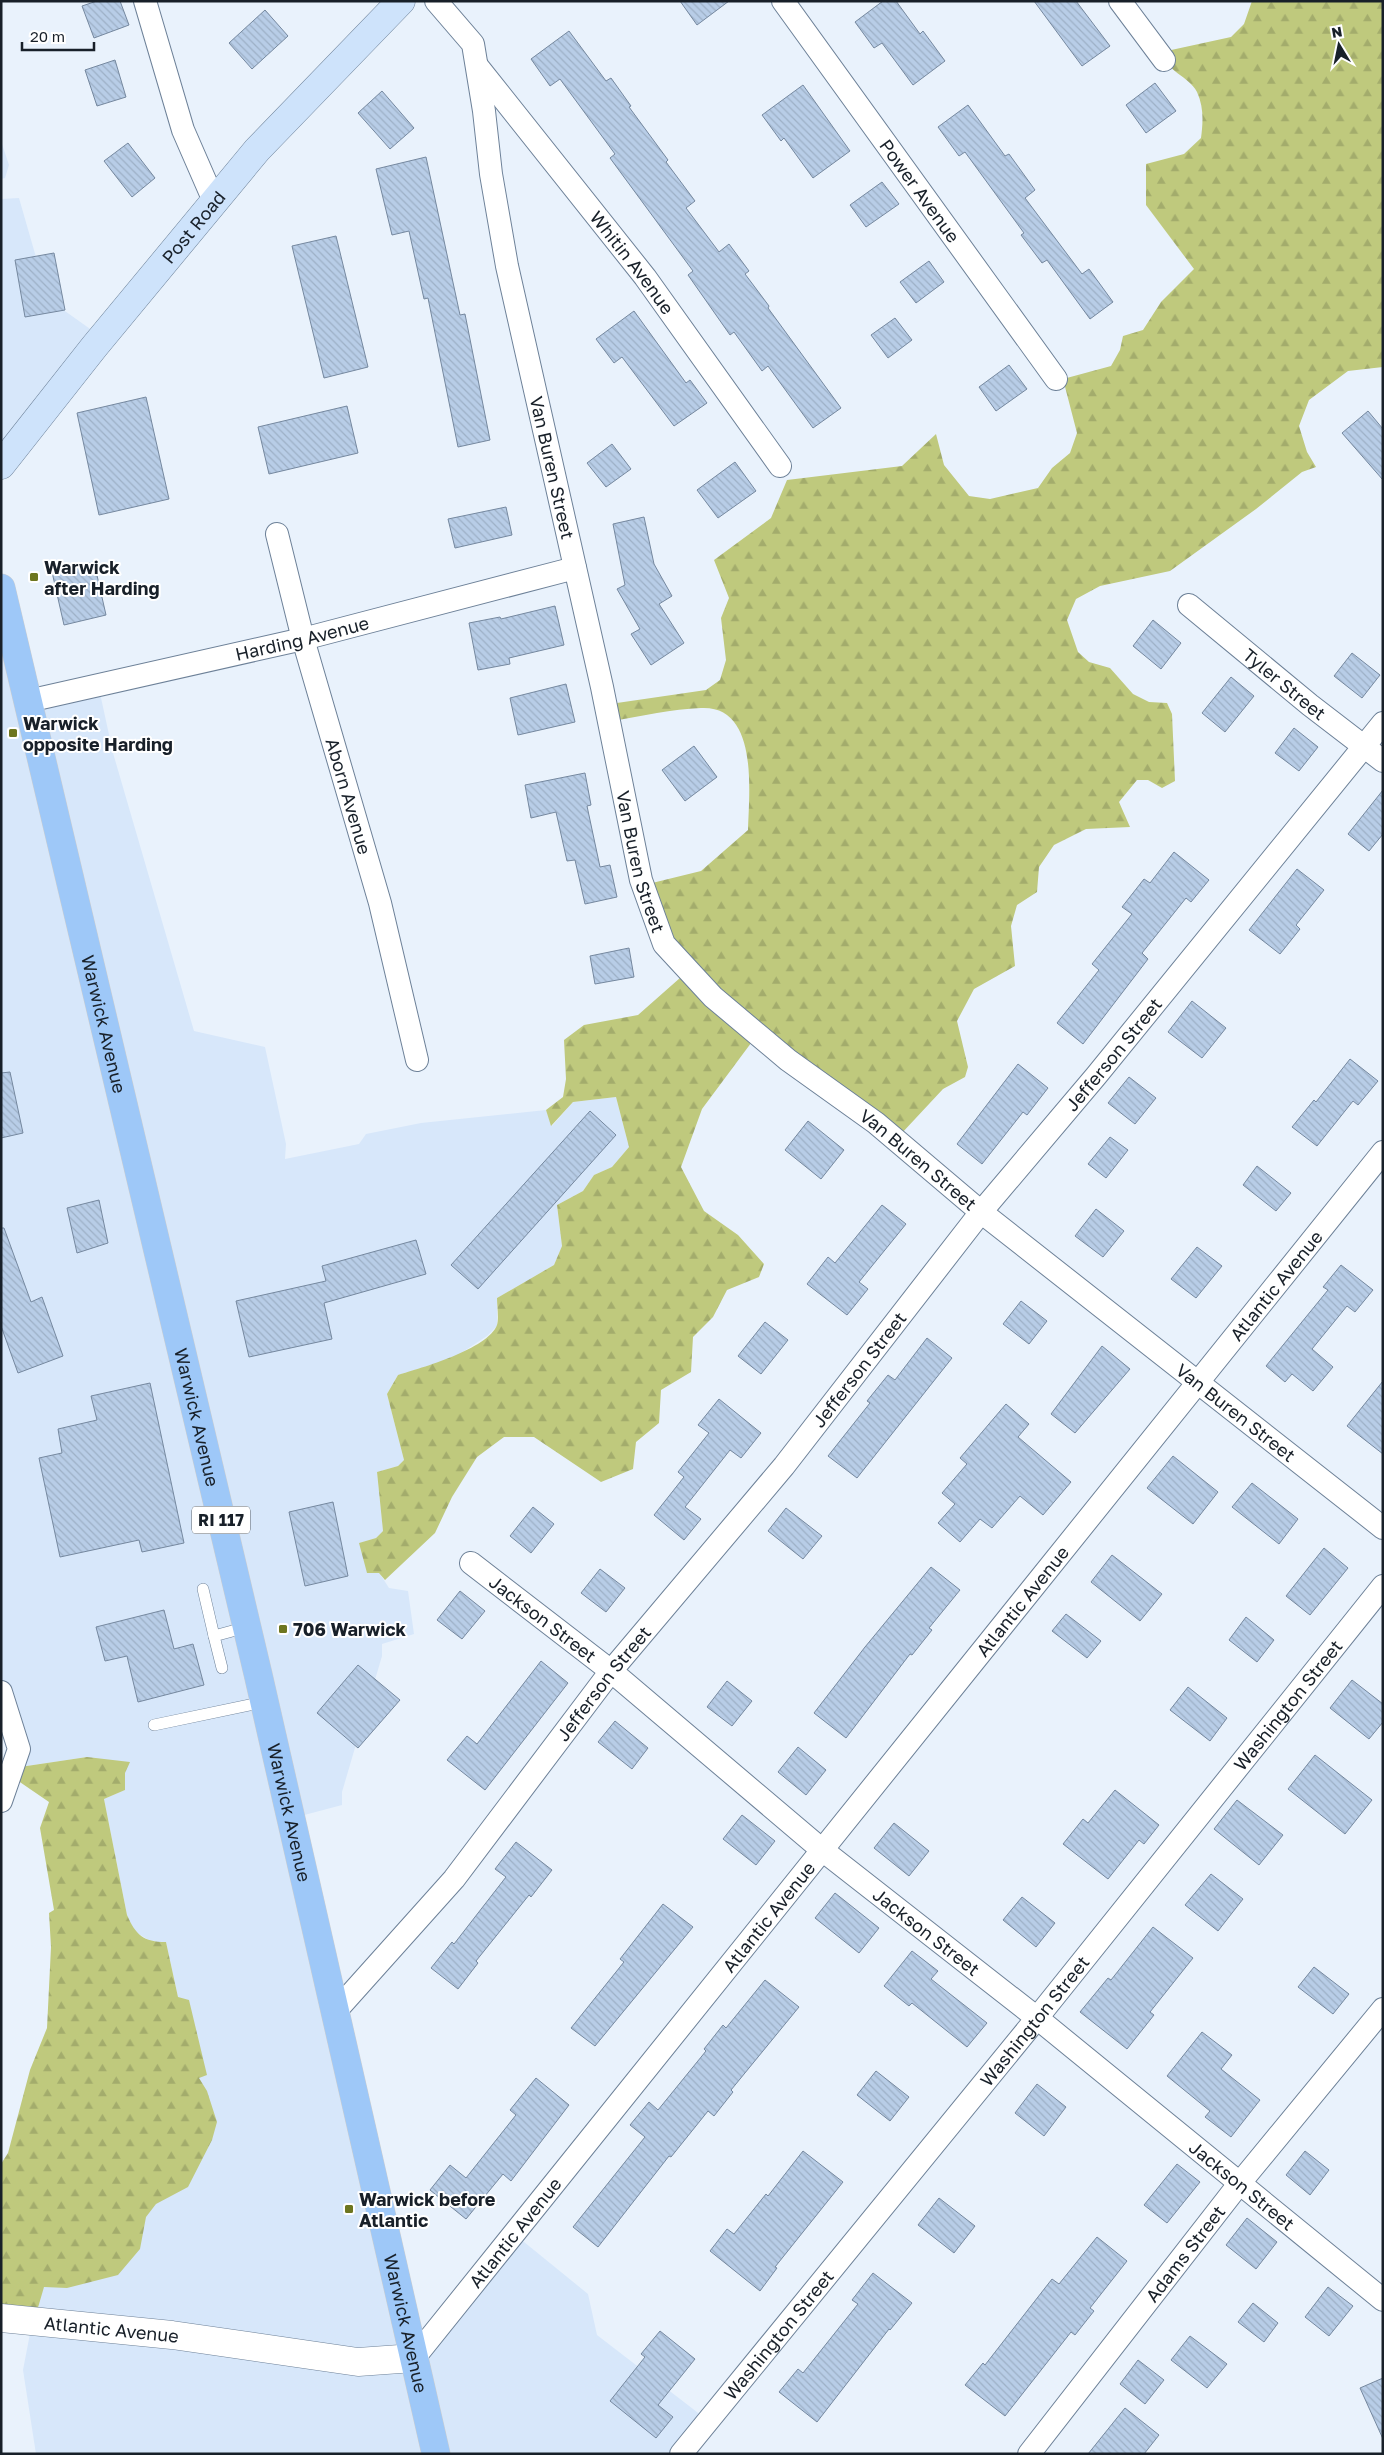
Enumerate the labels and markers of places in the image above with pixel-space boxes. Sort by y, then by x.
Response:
place label: Warwick after Harding [44,556,160,599]
marker: Warwick after Harding [28,571,40,583]
place label: Warwick opposite Harding [23,712,173,755]
marker: Warwick opposite Harding [7,727,19,739]
place label: 706 Warwick [293,1618,407,1640]
marker: 706 Warwick [277,1623,289,1635]
place label: Warwick before Atlantic [359,2188,496,2231]
marker: Warwick before Atlantic [343,2203,355,2215]

